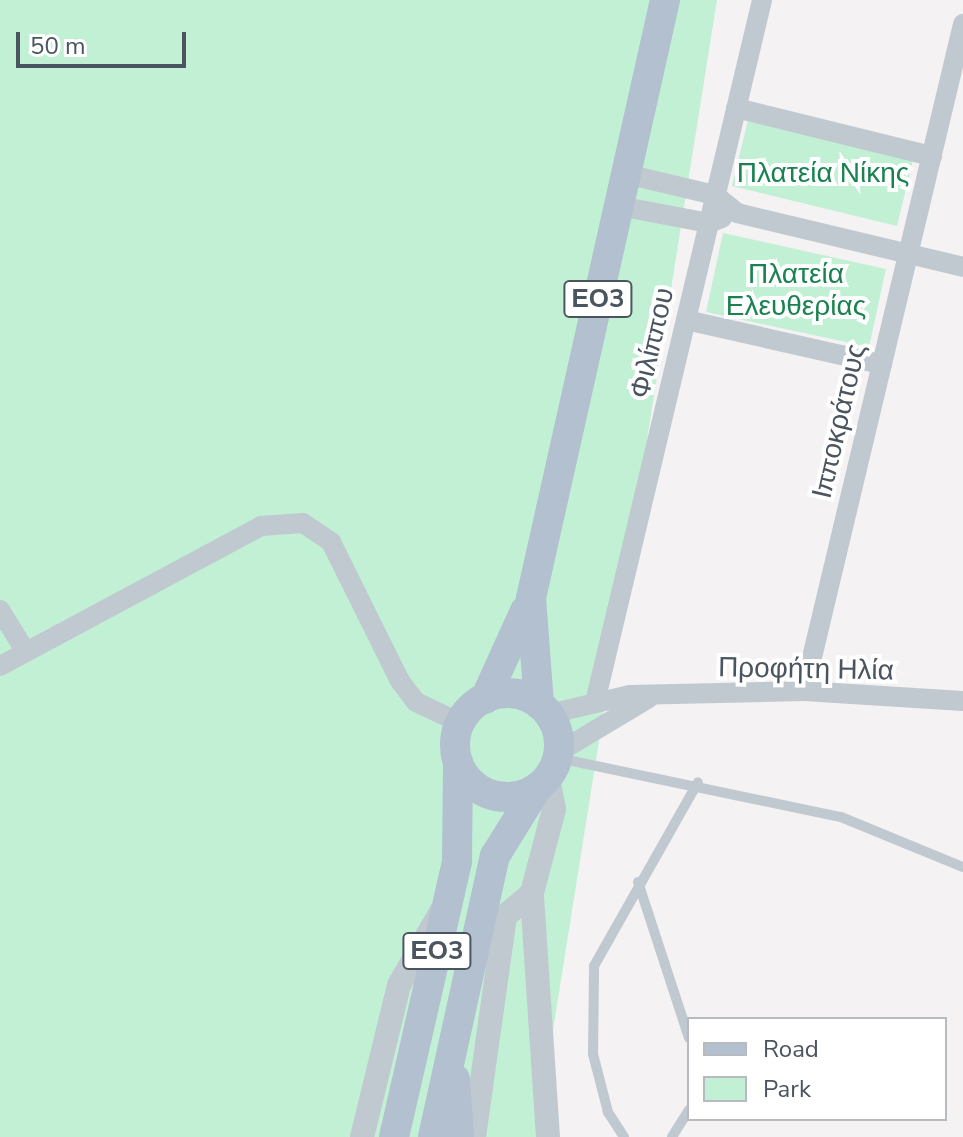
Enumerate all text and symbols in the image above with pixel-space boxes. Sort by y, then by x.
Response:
scale bar [20,16,190,66]
text: 50 m [30,30,86,62]
park label: Πλατεία Νίκης [737,156,909,190]
park label: Πλατεία Ελευθερίας [726,257,866,323]
road number: ΕΟ3 [562,277,634,321]
street label: Φιλίππου [623,284,681,402]
street label: Ιπποκράτους [805,341,873,501]
street label: Προφήτη Ηλία [718,651,894,687]
road number: ΕΟ3 [401,929,473,973]
legend [687,1017,947,1121]
text: Road [763,1033,819,1065]
text: Park [763,1073,811,1105]

